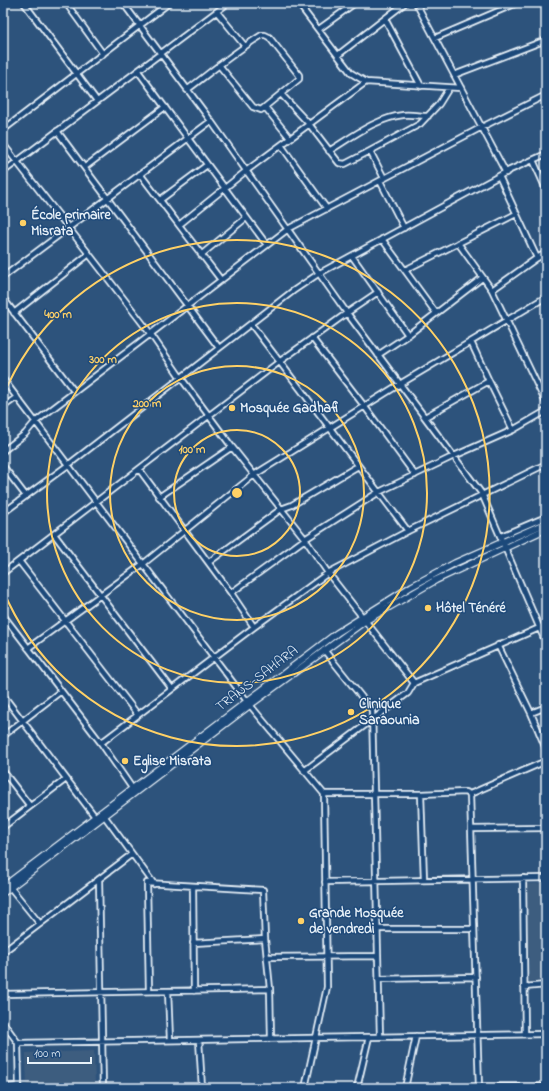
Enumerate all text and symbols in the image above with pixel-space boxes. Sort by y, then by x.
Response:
place label: École primaire Misrata [31,205,111,242]
marker: École primaire Misrata [18,218,28,228]
text: 400 m [43,306,72,324]
text: 300 m [88,351,118,369]
text: 200 m [132,395,162,413]
place label: Mosquée Gadhafi [240,398,340,419]
marker: Mosquée Gadhafi [227,403,237,413]
text: 100 m [179,441,206,459]
centre of rings [230,486,244,500]
place label: Hôtel Ténéré [436,598,506,619]
marker: Hôtel Ténéré [423,603,433,613]
street label: TRANS-SAHARA [211,641,303,717]
place label: Clinique Saraounia [359,694,420,731]
marker: Clinique Saraounia [346,707,356,717]
place label: Eglise Misrata [133,751,212,774]
marker: Eglise Misrata [120,756,130,766]
place label: Grande Mosquée de vendredi [309,903,404,940]
marker: Grande Mosquée de vendredi [296,916,306,926]
scale bar [28,1039,91,1065]
text: 100 m [34,1045,61,1063]

